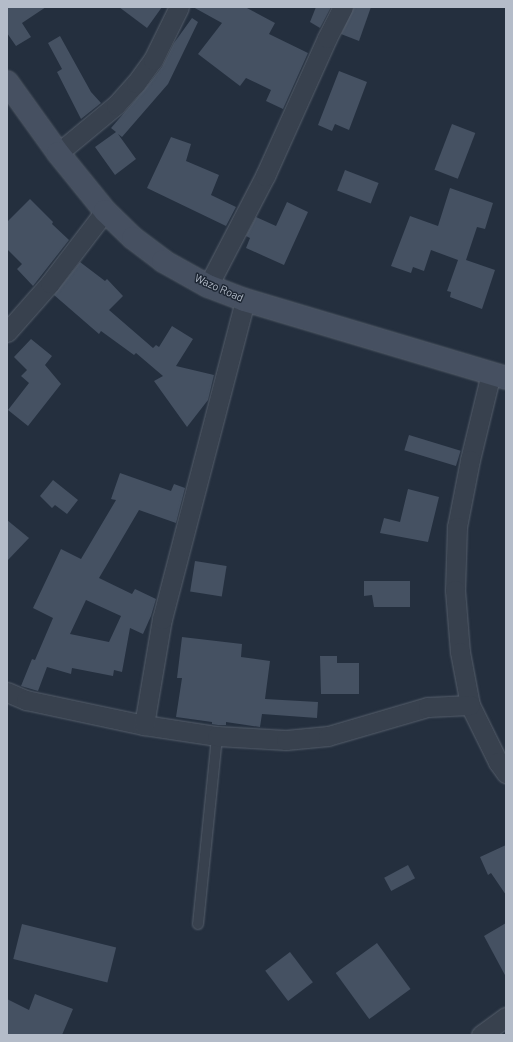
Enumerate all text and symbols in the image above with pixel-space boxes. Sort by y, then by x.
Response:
street label: Wazo Road [192,271,246,305]

